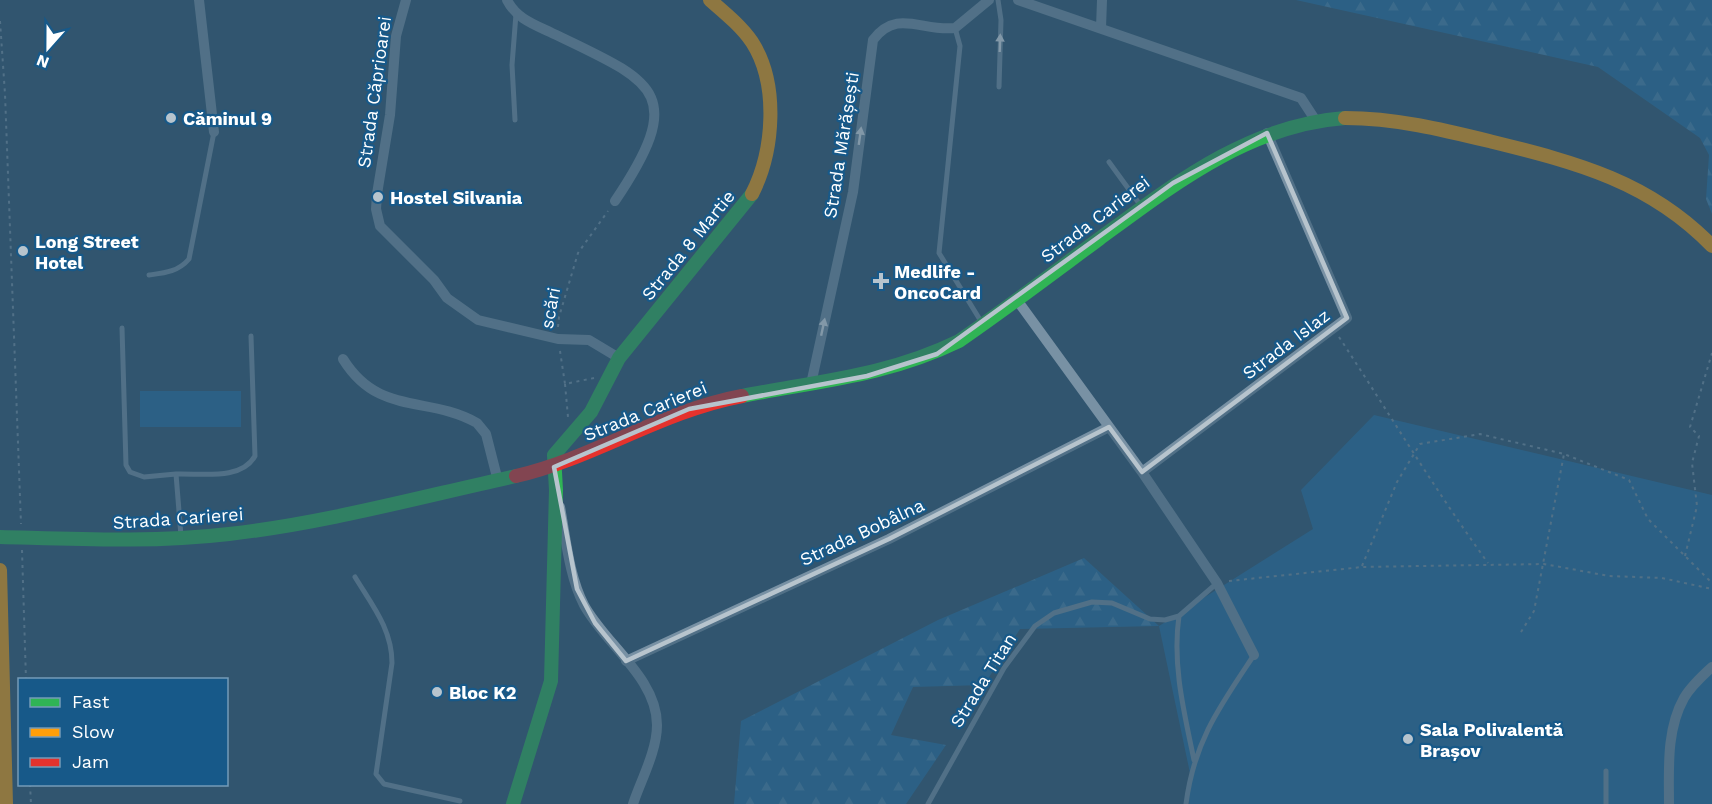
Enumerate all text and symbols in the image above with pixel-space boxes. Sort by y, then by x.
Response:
street label: Strada Căprioarei [353,15,395,169]
north arrow [18,18,78,78]
one-way arrow [996,34,1005,53]
text: N [34,51,52,73]
street label: Strada Mărășești [819,70,863,220]
place label: Căminul 9 [183,108,272,129]
marker: Căminul 9 [164,111,178,125]
one-way arrow [856,126,865,145]
street label: Strada Carierei [1036,171,1154,267]
street label: Strada 8 Martie [637,186,739,304]
place label: Hostel Silvania [390,187,523,208]
marker: Hostel Silvania [371,190,385,204]
place label: Long Street Hotel [35,231,139,273]
marker: Long Street Hotel [16,244,30,258]
place label: Medlife - OncoCard [894,261,981,303]
marker: Medlife - OncoCard [872,272,890,290]
street label: scări [536,285,564,331]
street label: Strada Islaz [1238,304,1334,384]
one-way arrow [819,318,829,337]
street label: Strada Carierei [580,377,710,445]
street label: Strada Bobâlna [797,494,927,570]
street label: Strada Carierei [112,503,244,533]
street label: Strada Titan [946,629,1020,731]
legend [18,678,228,786]
place label: Bloc K2 [449,682,517,703]
marker: Bloc K2 [430,685,444,699]
text: Fast [72,691,110,712]
place label: Sala Polivalentă Brașov [1420,719,1564,761]
text: Slow [72,721,115,742]
marker: Sala Polivalentă Brașov [1401,732,1415,746]
text: Jam [72,751,109,772]

